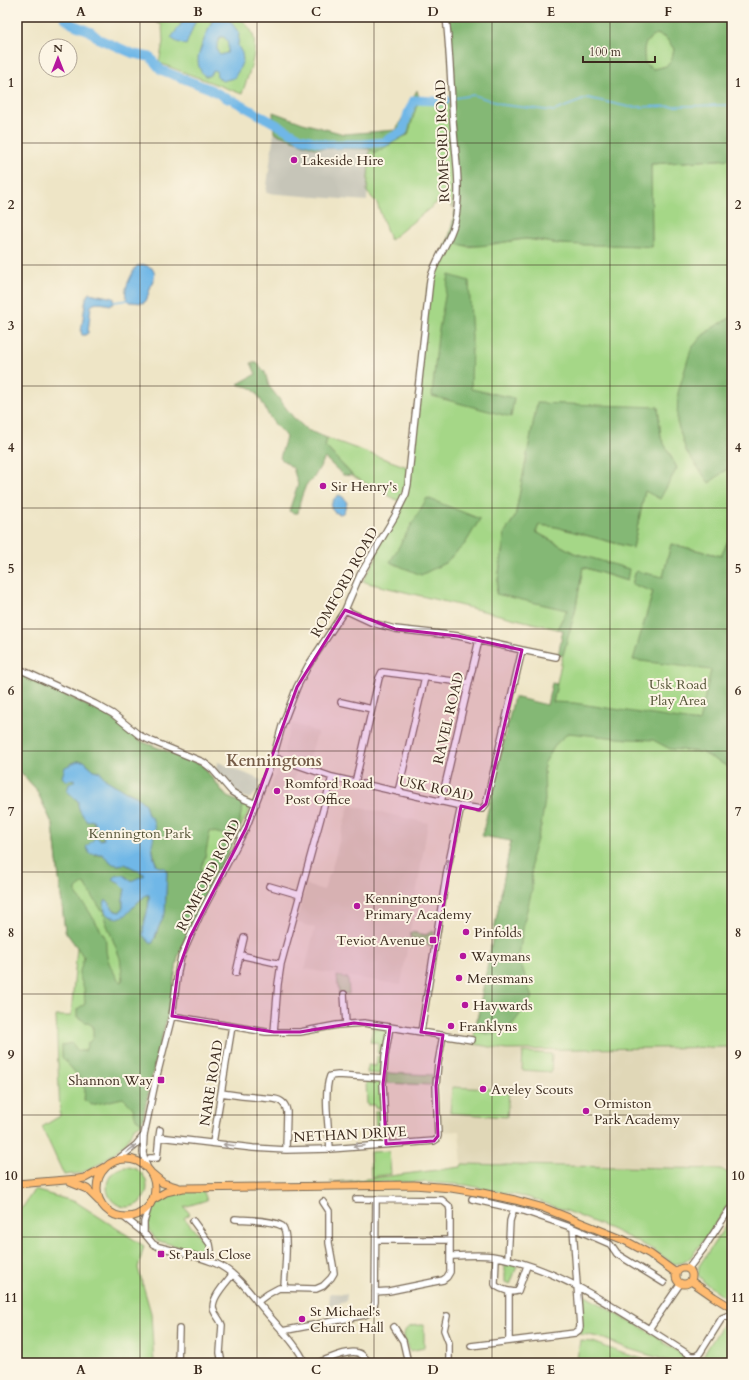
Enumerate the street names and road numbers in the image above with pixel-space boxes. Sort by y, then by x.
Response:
street label: ROMFORD ROAD [431,79,454,203]
street label: ROMFORD ROAD [306,524,383,641]
street label: RAVEL ROAD [429,670,468,766]
street label: USK ROAD [397,771,475,806]
street label: ROMFORD ROAD [172,816,245,934]
street label: NARE ROAD [195,1039,228,1128]
street label: NETHAN DRIVE [293,1122,407,1147]

